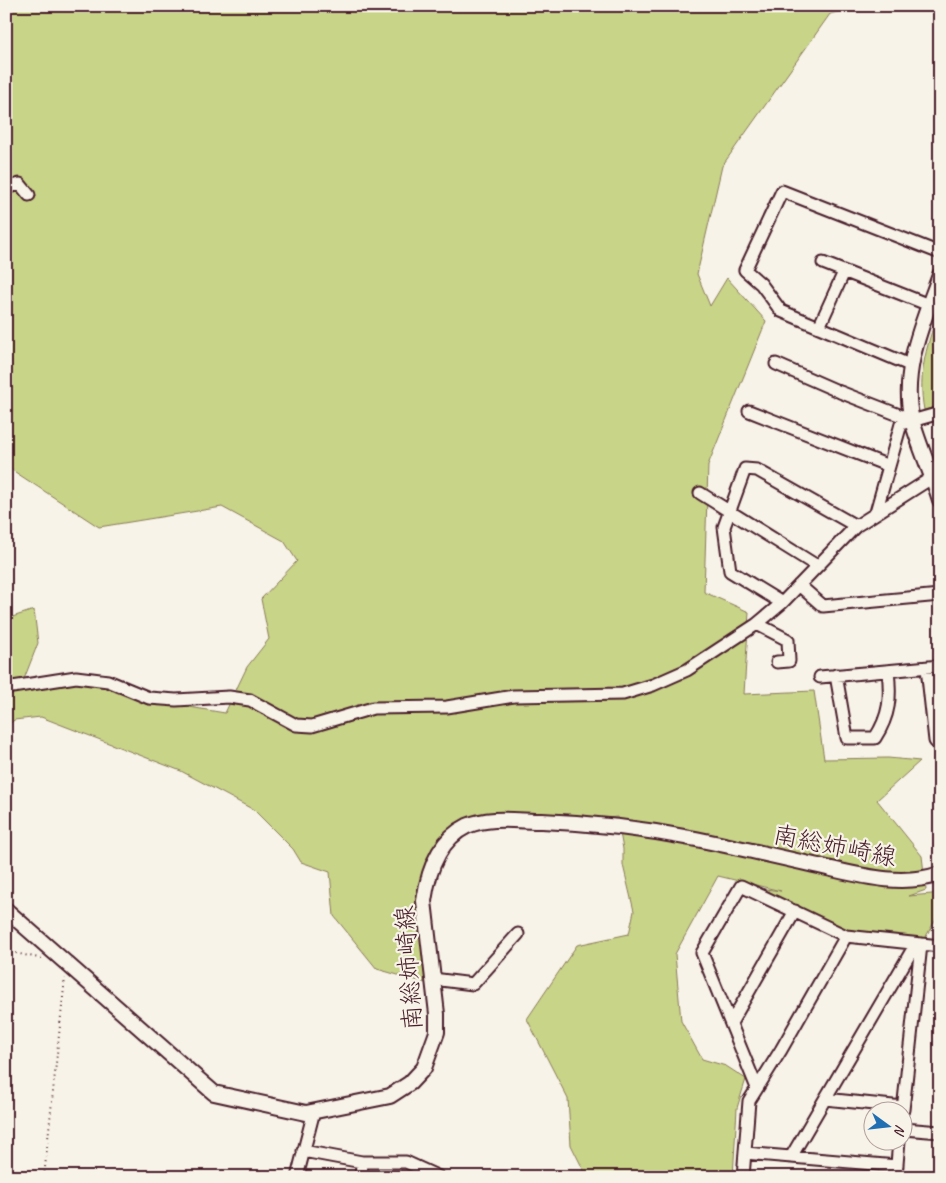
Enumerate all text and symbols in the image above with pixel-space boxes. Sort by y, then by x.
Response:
street label: 南総姉崎線 [770,818,899,874]
street label: 南総姉崎線 [389,904,429,1031]
north arrow [864,1100,914,1150]
text: N [890,1123,909,1138]

